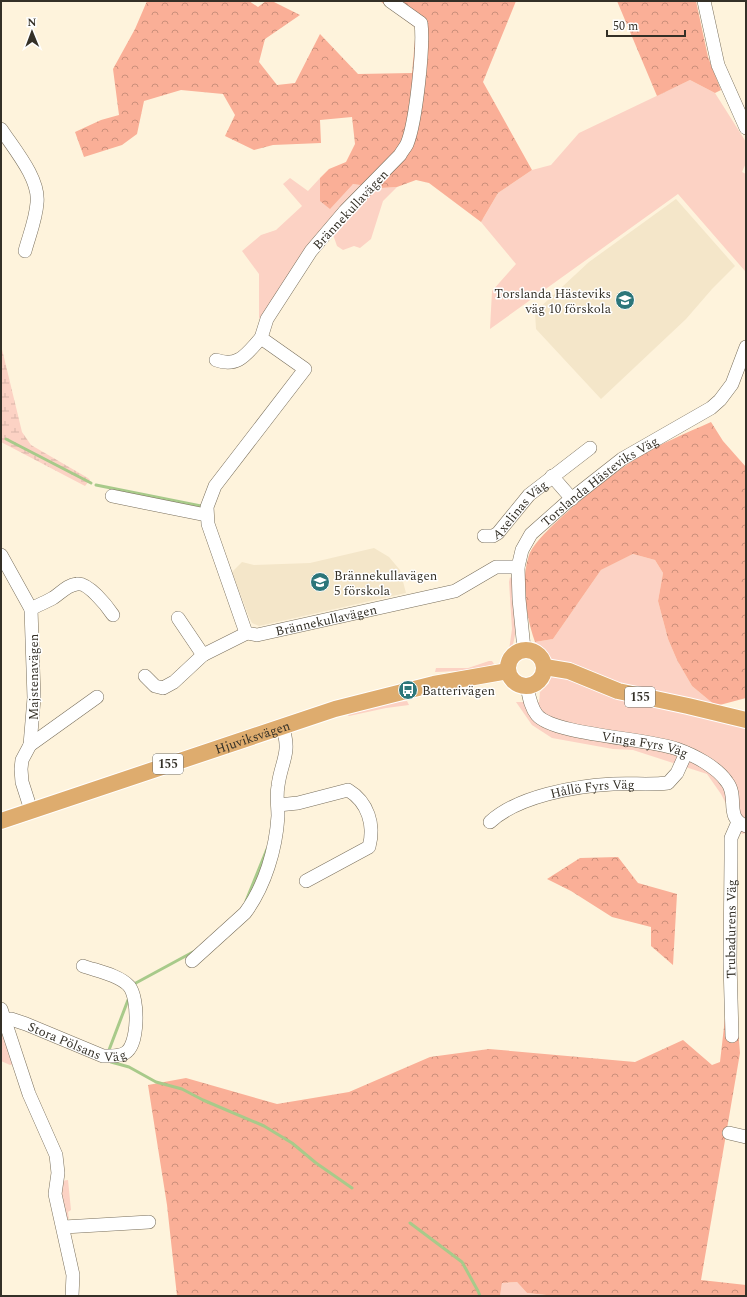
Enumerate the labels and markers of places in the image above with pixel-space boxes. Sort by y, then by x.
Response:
place label: Torslanda Hästeviks väg 10 förskola [494,284,612,319]
school or university icon: Torslanda Hästeviks väg 10 förskola [614,289,636,311]
place label: Brännekullavägen 5 förskola [334,566,438,601]
school or university icon: Brännekullavägen 5 förskola [309,571,331,593]
bus stop icon: Batterivägen [397,679,419,701]
place label: Batterivägen [422,681,495,701]

